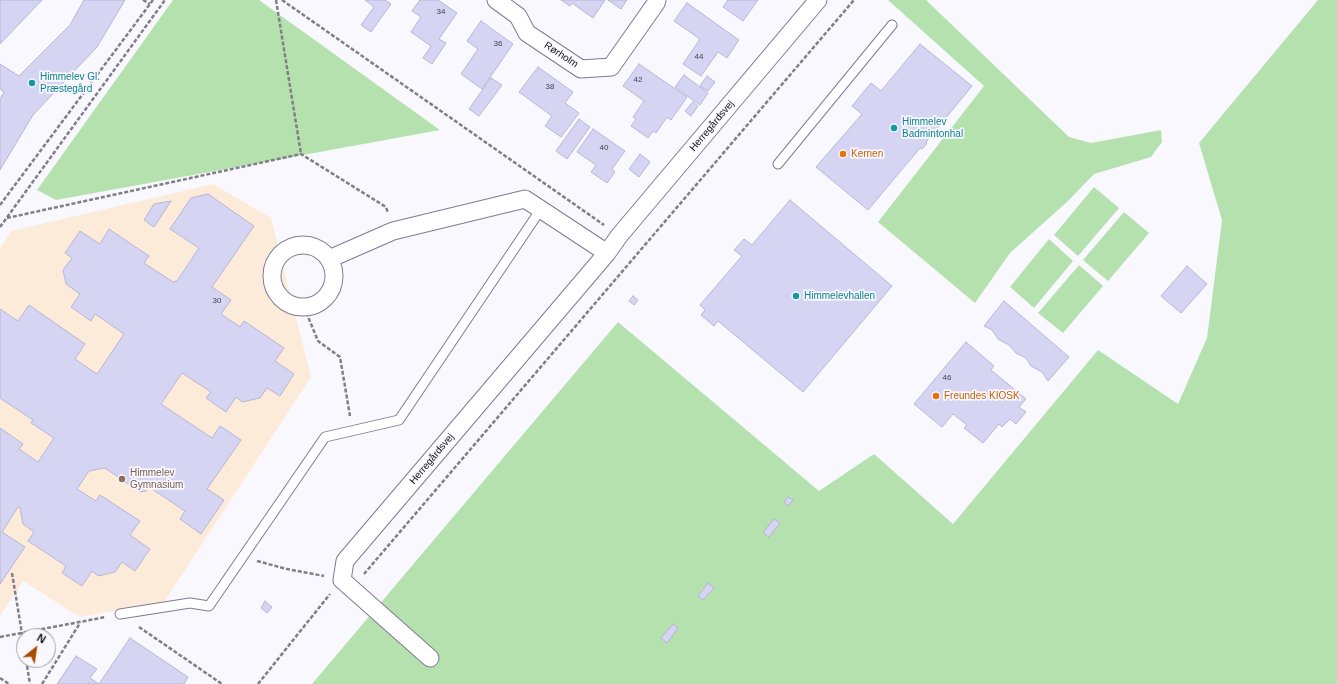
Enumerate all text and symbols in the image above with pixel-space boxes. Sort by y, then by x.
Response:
house number: 34 [437,7,445,17]
house number: 36 [494,39,502,49]
street label: Rørholm [542,40,580,70]
house number: 44 [695,52,703,62]
place label: Himmelev Gl. Præstegård [40,71,100,94]
house number: 42 [634,75,642,85]
marker: Himmelev Gl. Præstegård [27,78,37,88]
house number: 38 [546,82,554,92]
street label: Herregårdsvej [687,98,737,154]
place label: Himmelev Badmintonhal [902,116,963,140]
marker: Himmelev Badmintonhal [889,123,899,133]
house number: 40 [600,143,608,153]
place label: Kernen [851,148,883,160]
marker: Kernen [838,149,848,159]
place label: Himmelevhallen [804,290,875,302]
marker: Himmelevhallen [791,291,801,301]
house number: 30 [213,296,221,306]
house number: 46 [943,373,951,383]
place label: Freundes KIOSK [944,390,1020,402]
marker: Freundes KIOSK [931,391,941,401]
street label: Herregårdsvej [407,431,457,487]
place label: Himmelev Gymnasium [130,467,183,490]
marker: Himmelev Gymnasium [117,474,127,484]
north arrow [16,628,56,668]
text: N [35,631,48,646]

